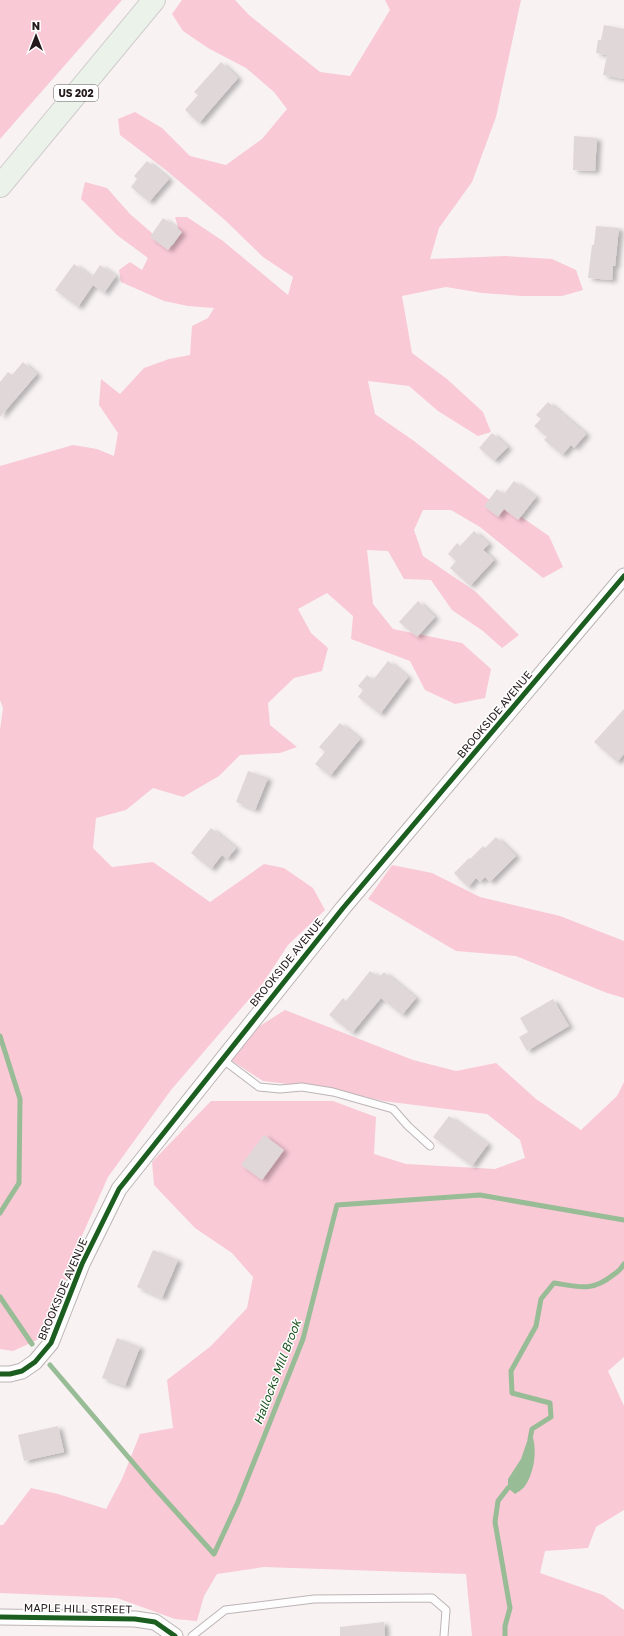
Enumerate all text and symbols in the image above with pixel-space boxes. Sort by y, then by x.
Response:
north arrow [16,16,56,56]
text: N [32,19,40,32]
road number: US 202 [54,85,98,101]
street label: BROOKSIDE AVENUE [454,668,534,760]
street label: BROOKSIDE AVENUE [246,915,326,1009]
street label: BROOKSIDE AVENUE [35,1236,90,1342]
water label: Hallocks Mill Brook [250,1316,304,1427]
street label: MAPLE HILL STREET [24,1601,133,1615]

